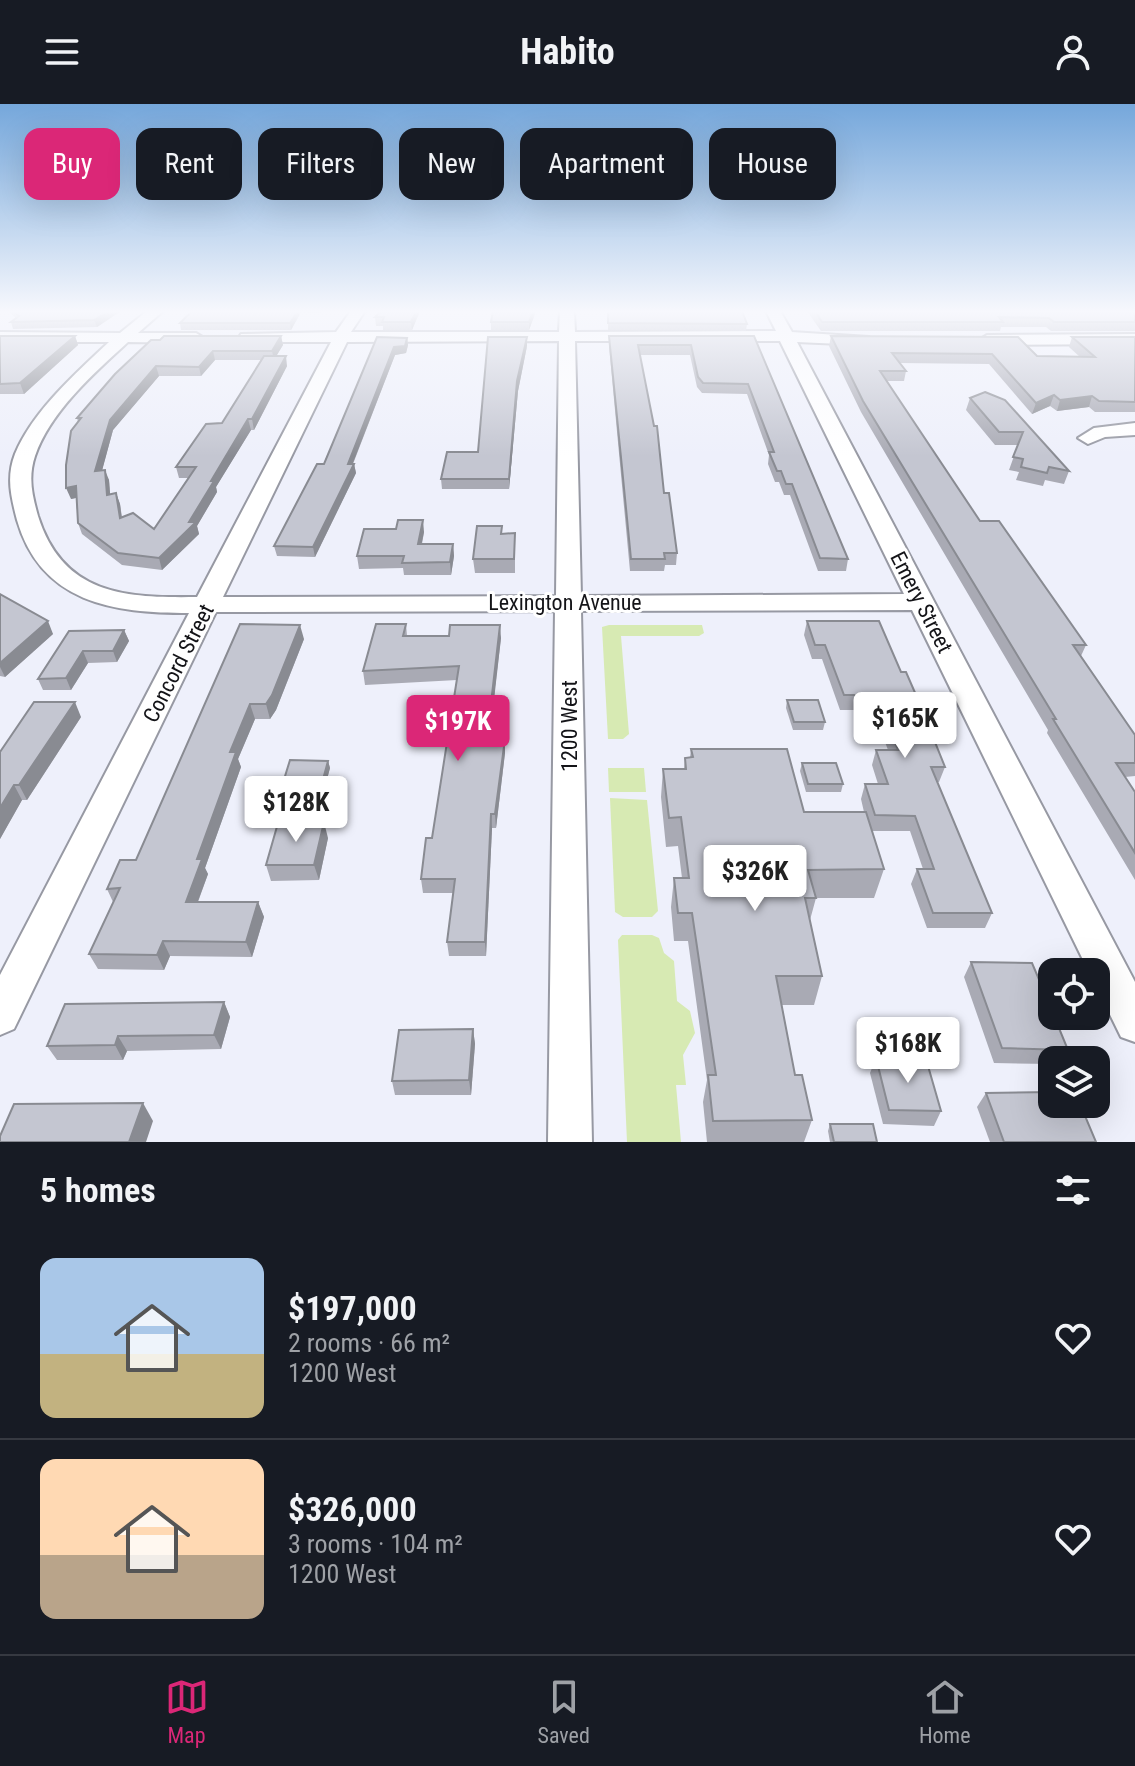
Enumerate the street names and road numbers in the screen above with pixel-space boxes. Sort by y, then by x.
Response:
street label: Emery Street [885,547,958,657]
street label: Lexington Avenue [488,590,642,615]
street label: Concord Street [138,600,219,727]
street label: 1200 West [557,680,582,772]

